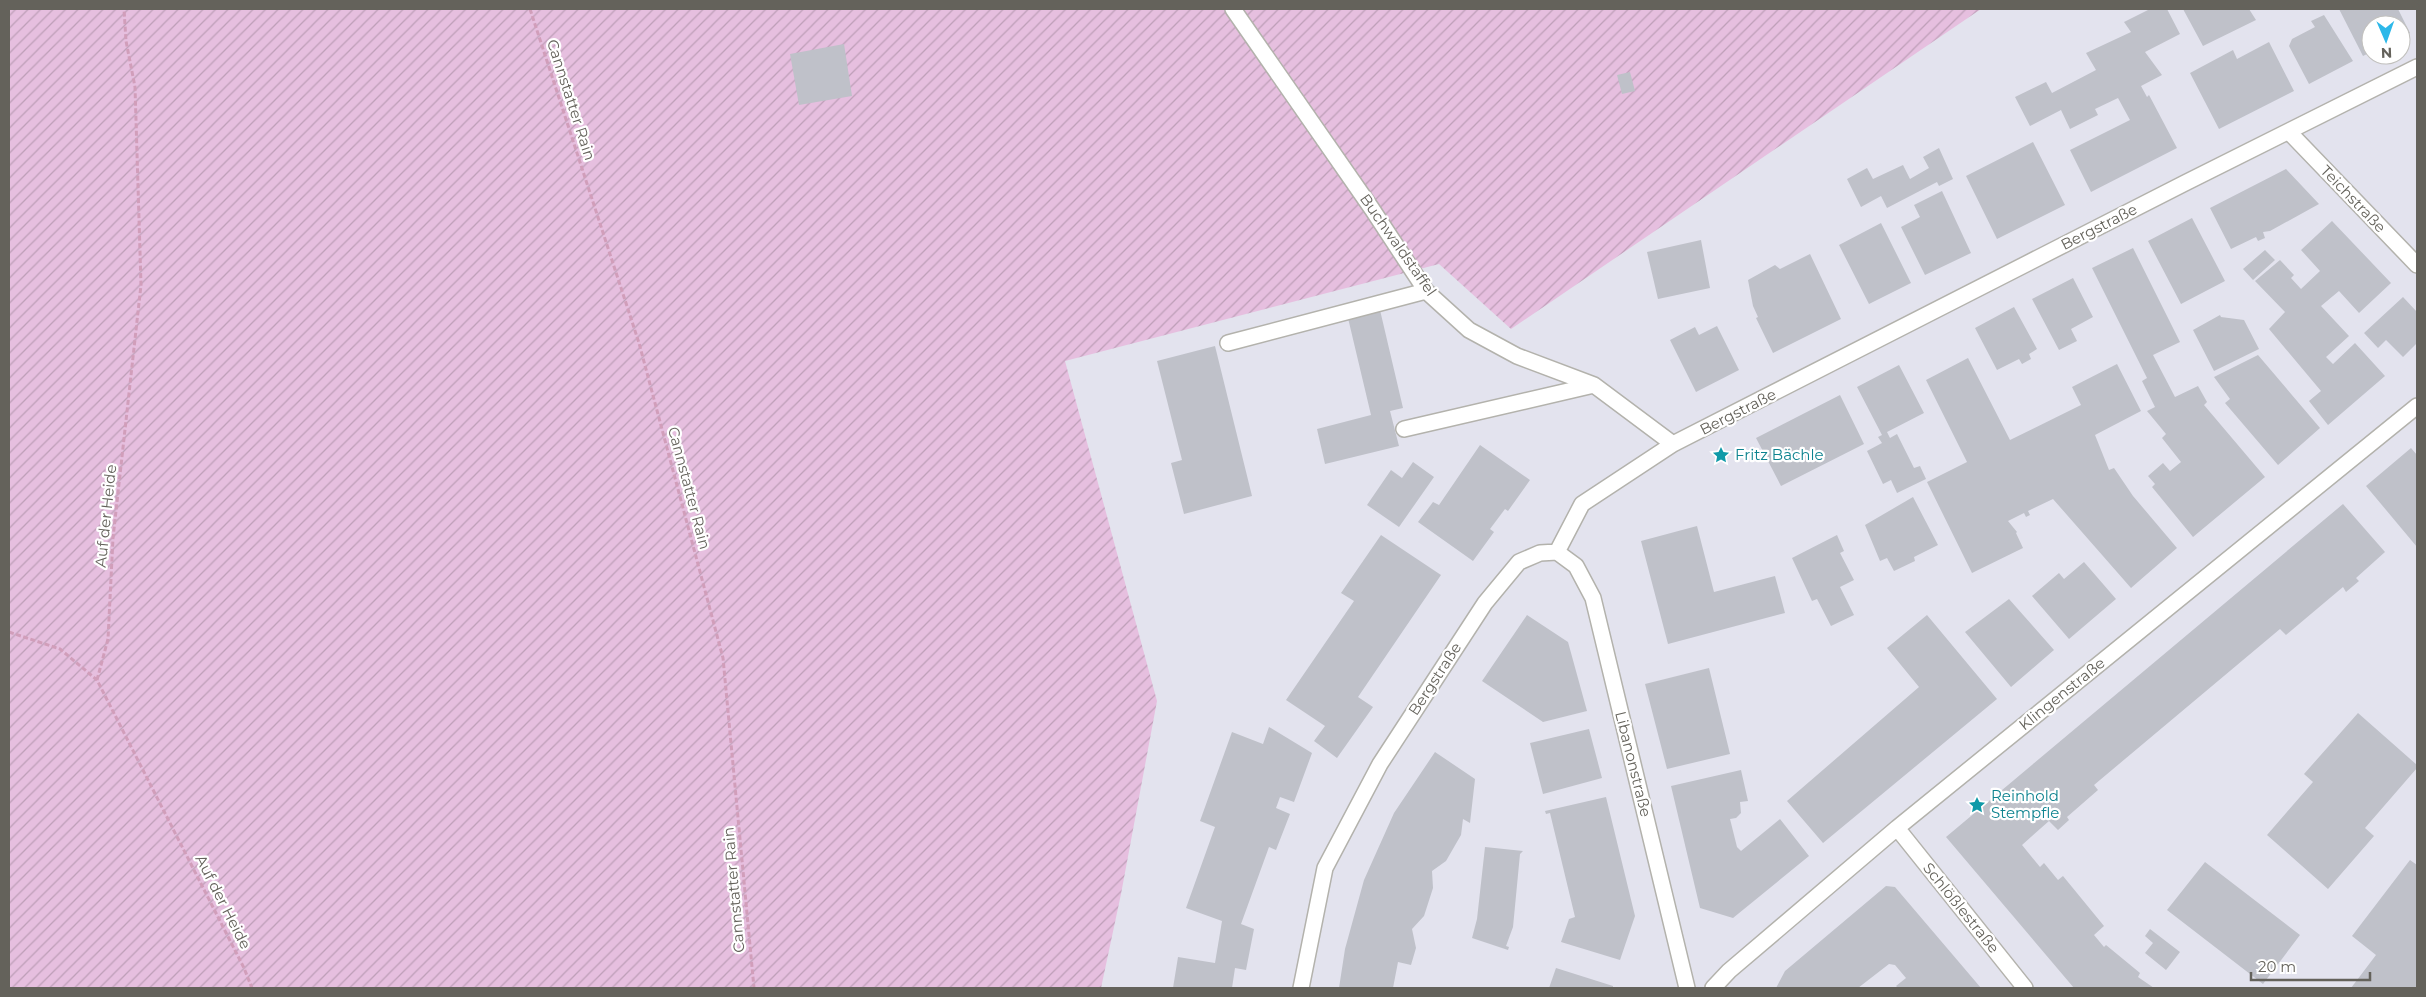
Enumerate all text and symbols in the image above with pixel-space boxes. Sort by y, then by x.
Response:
north arrow [2361,15,2411,65]
street label: Cannstatter Rain [543,37,600,163]
text: N [2380,44,2392,62]
street label: Teichstraße [2317,161,2390,236]
street label: Buchwaldstaffel [1356,190,1441,300]
street label: Bergstraße [2057,199,2140,254]
street label: Bergstraße [1696,384,1779,439]
street label: Cannstatter Rain [664,425,715,551]
place icon: Fritz Bächle [1711,445,1731,465]
place label: Fritz Bächle [1735,445,1824,464]
street label: Auf der Heide [91,464,120,568]
street label: Bergstraße [1404,639,1465,719]
street label: Klingenstraße [2015,653,2109,734]
street label: Libanonstraße [1611,709,1656,819]
place label: Reinhold Stempfle [1991,786,2059,822]
place icon: Reinhold Stempfle [1967,795,1987,815]
street label: Cannstatter Rain [719,826,748,954]
street label: Auf der Heide [192,851,255,952]
street label: Schlößlestraße [1919,859,2004,957]
scale bar [2251,950,2370,982]
text: 20 m [2258,957,2296,976]

